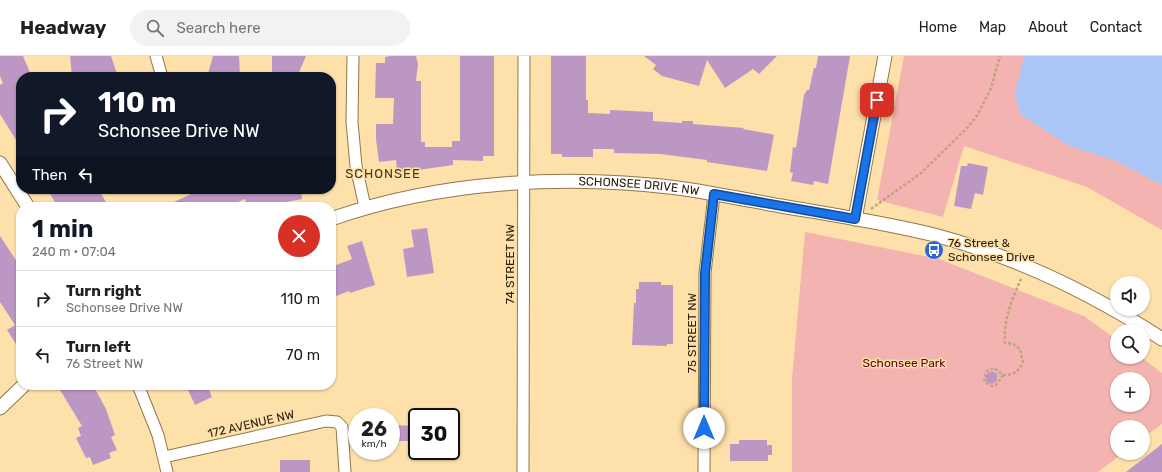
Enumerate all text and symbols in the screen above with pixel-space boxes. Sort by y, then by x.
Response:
search box [130,10,410,46]
text: Headway [20,16,106,39]
icon: search [144,17,166,39]
text: Search here [176,19,261,37]
text: Home [919,19,957,36]
text: Map [979,19,1006,36]
text: About [1028,19,1068,36]
text: Contact [1090,19,1142,36]
pin [860,83,894,117]
text: 110 m [98,86,176,119]
icon: right [32,88,84,140]
icon: arrive [866,89,888,111]
text: Schonsee Drive NW [98,120,260,142]
icon: left [75,164,97,186]
text: Then [32,166,67,184]
district label: SCHONSEE [345,166,421,181]
street label: SCHONSEE DRIVE NW [578,174,701,198]
text: 1 min [32,215,93,243]
button: close [278,215,320,257]
street label: 74 STREET NW [503,223,517,304]
place label: 76 Street & Schonsee Drive [948,236,1035,264]
bus stop icon: 76 Street & Schonsee Drive [923,239,945,261]
text: 240 m · 07:04 [32,244,116,259]
map controls [1110,276,1150,460]
button: sound [1110,276,1150,316]
text: Turn right [66,282,141,300]
icon: right [32,288,54,310]
text: 110 m [281,290,320,308]
street label: 75 STREET NW [685,292,699,373]
text: Schonsee Drive NW [66,300,183,315]
button: search [1110,324,1150,364]
text: Turn left [66,338,131,356]
icon: left [32,344,54,366]
text: 70 m [286,346,320,364]
text: 76 Street NW [66,356,144,371]
park label: Schonsee Park [862,356,946,370]
button: + [1110,372,1150,412]
street label: 172 AVENUE NW [206,407,296,441]
position arrow [683,407,725,449]
speed limit sign: 30 [408,408,460,460]
text: 26 [361,417,387,441]
button: − [1110,420,1150,460]
text: km/h [362,438,386,450]

